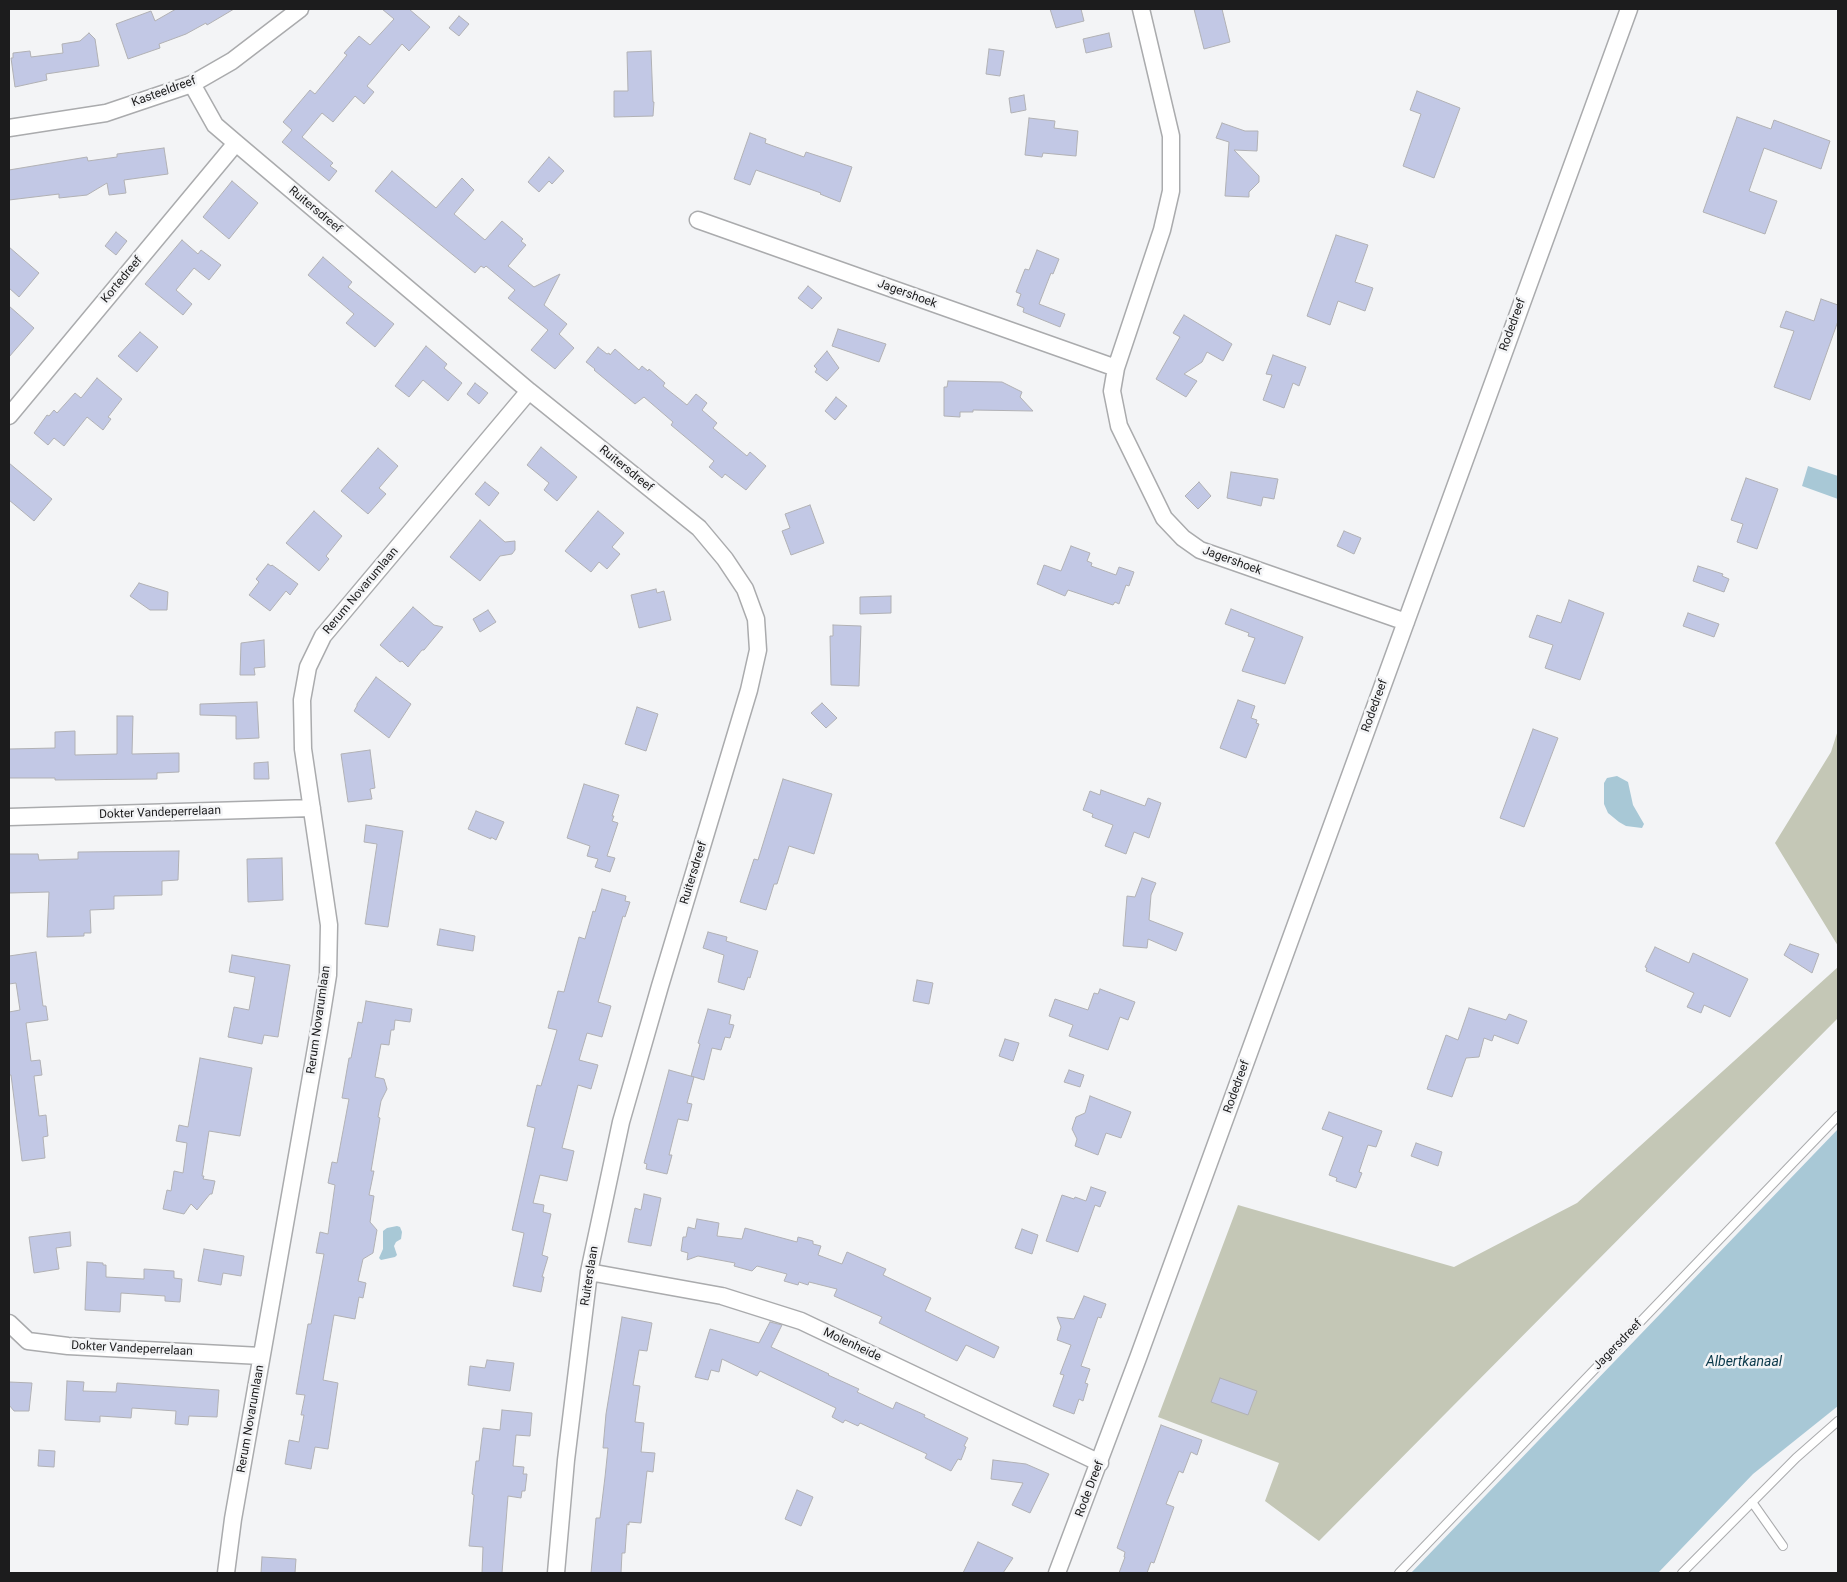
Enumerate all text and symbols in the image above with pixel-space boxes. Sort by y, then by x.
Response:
street label: Kasteeldreef [130,74,198,110]
street label: Ruitersdreef [285,184,345,236]
street label: Kortedreef [98,254,146,306]
street label: Jagershoek [875,277,939,311]
street label: Rodedreef [1497,297,1529,353]
street label: Ruitersdreef [596,443,656,495]
street label: Jagershoek [1200,544,1264,578]
street label: Rerum Novarumlaan [320,545,402,637]
street label: Rodedreef [1359,678,1391,734]
street label: Dokter Vandeperrelaan [99,804,221,822]
street label: Ruitersdreef [678,840,710,906]
street label: Rerum Novarumlaan [304,965,334,1075]
street label: Rodedreef [1221,1059,1253,1115]
street label: Ruiterslaan [578,1245,602,1307]
street label: Jagersdreef [1591,1317,1645,1373]
street label: Molenheide [821,1325,883,1365]
street label: Dokter Vandeperrelaan [71,1339,193,1359]
water label: Albertkanaal [1706,1354,1782,1370]
street label: Rerum Novarumlaan [234,1364,268,1474]
street label: Rode Dreef [1073,1459,1107,1519]

